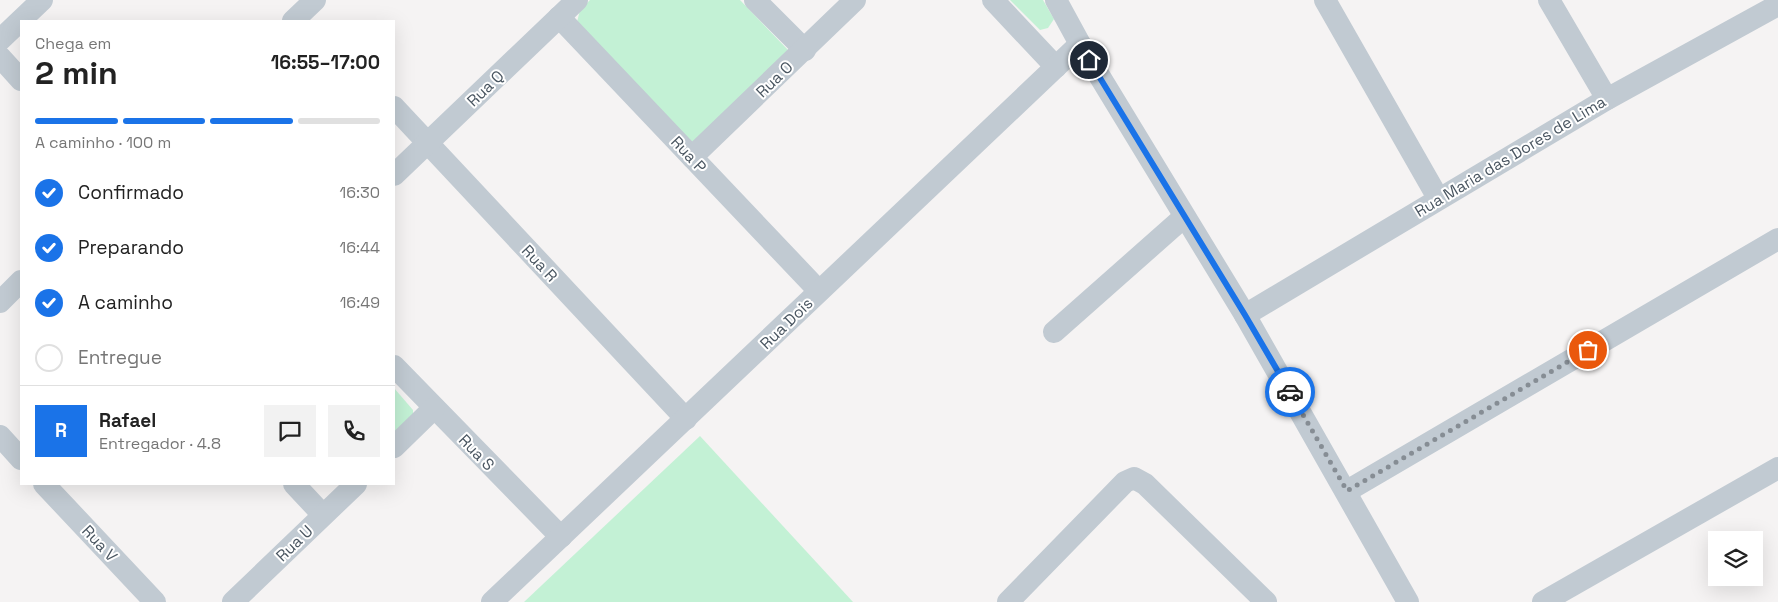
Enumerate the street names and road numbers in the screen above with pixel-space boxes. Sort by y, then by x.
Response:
street label: Rua O [751,57,797,102]
street label: Rua Q [462,66,508,111]
street label: Rua Maria das Dores de Lima [1411,91,1610,222]
street label: Rua P [666,132,711,177]
street label: Rua R [517,240,562,286]
street label: Rua Dois [755,293,817,354]
street label: Rua S [454,430,499,475]
street label: Rua V [77,520,122,566]
street label: Rua U [271,521,317,566]

